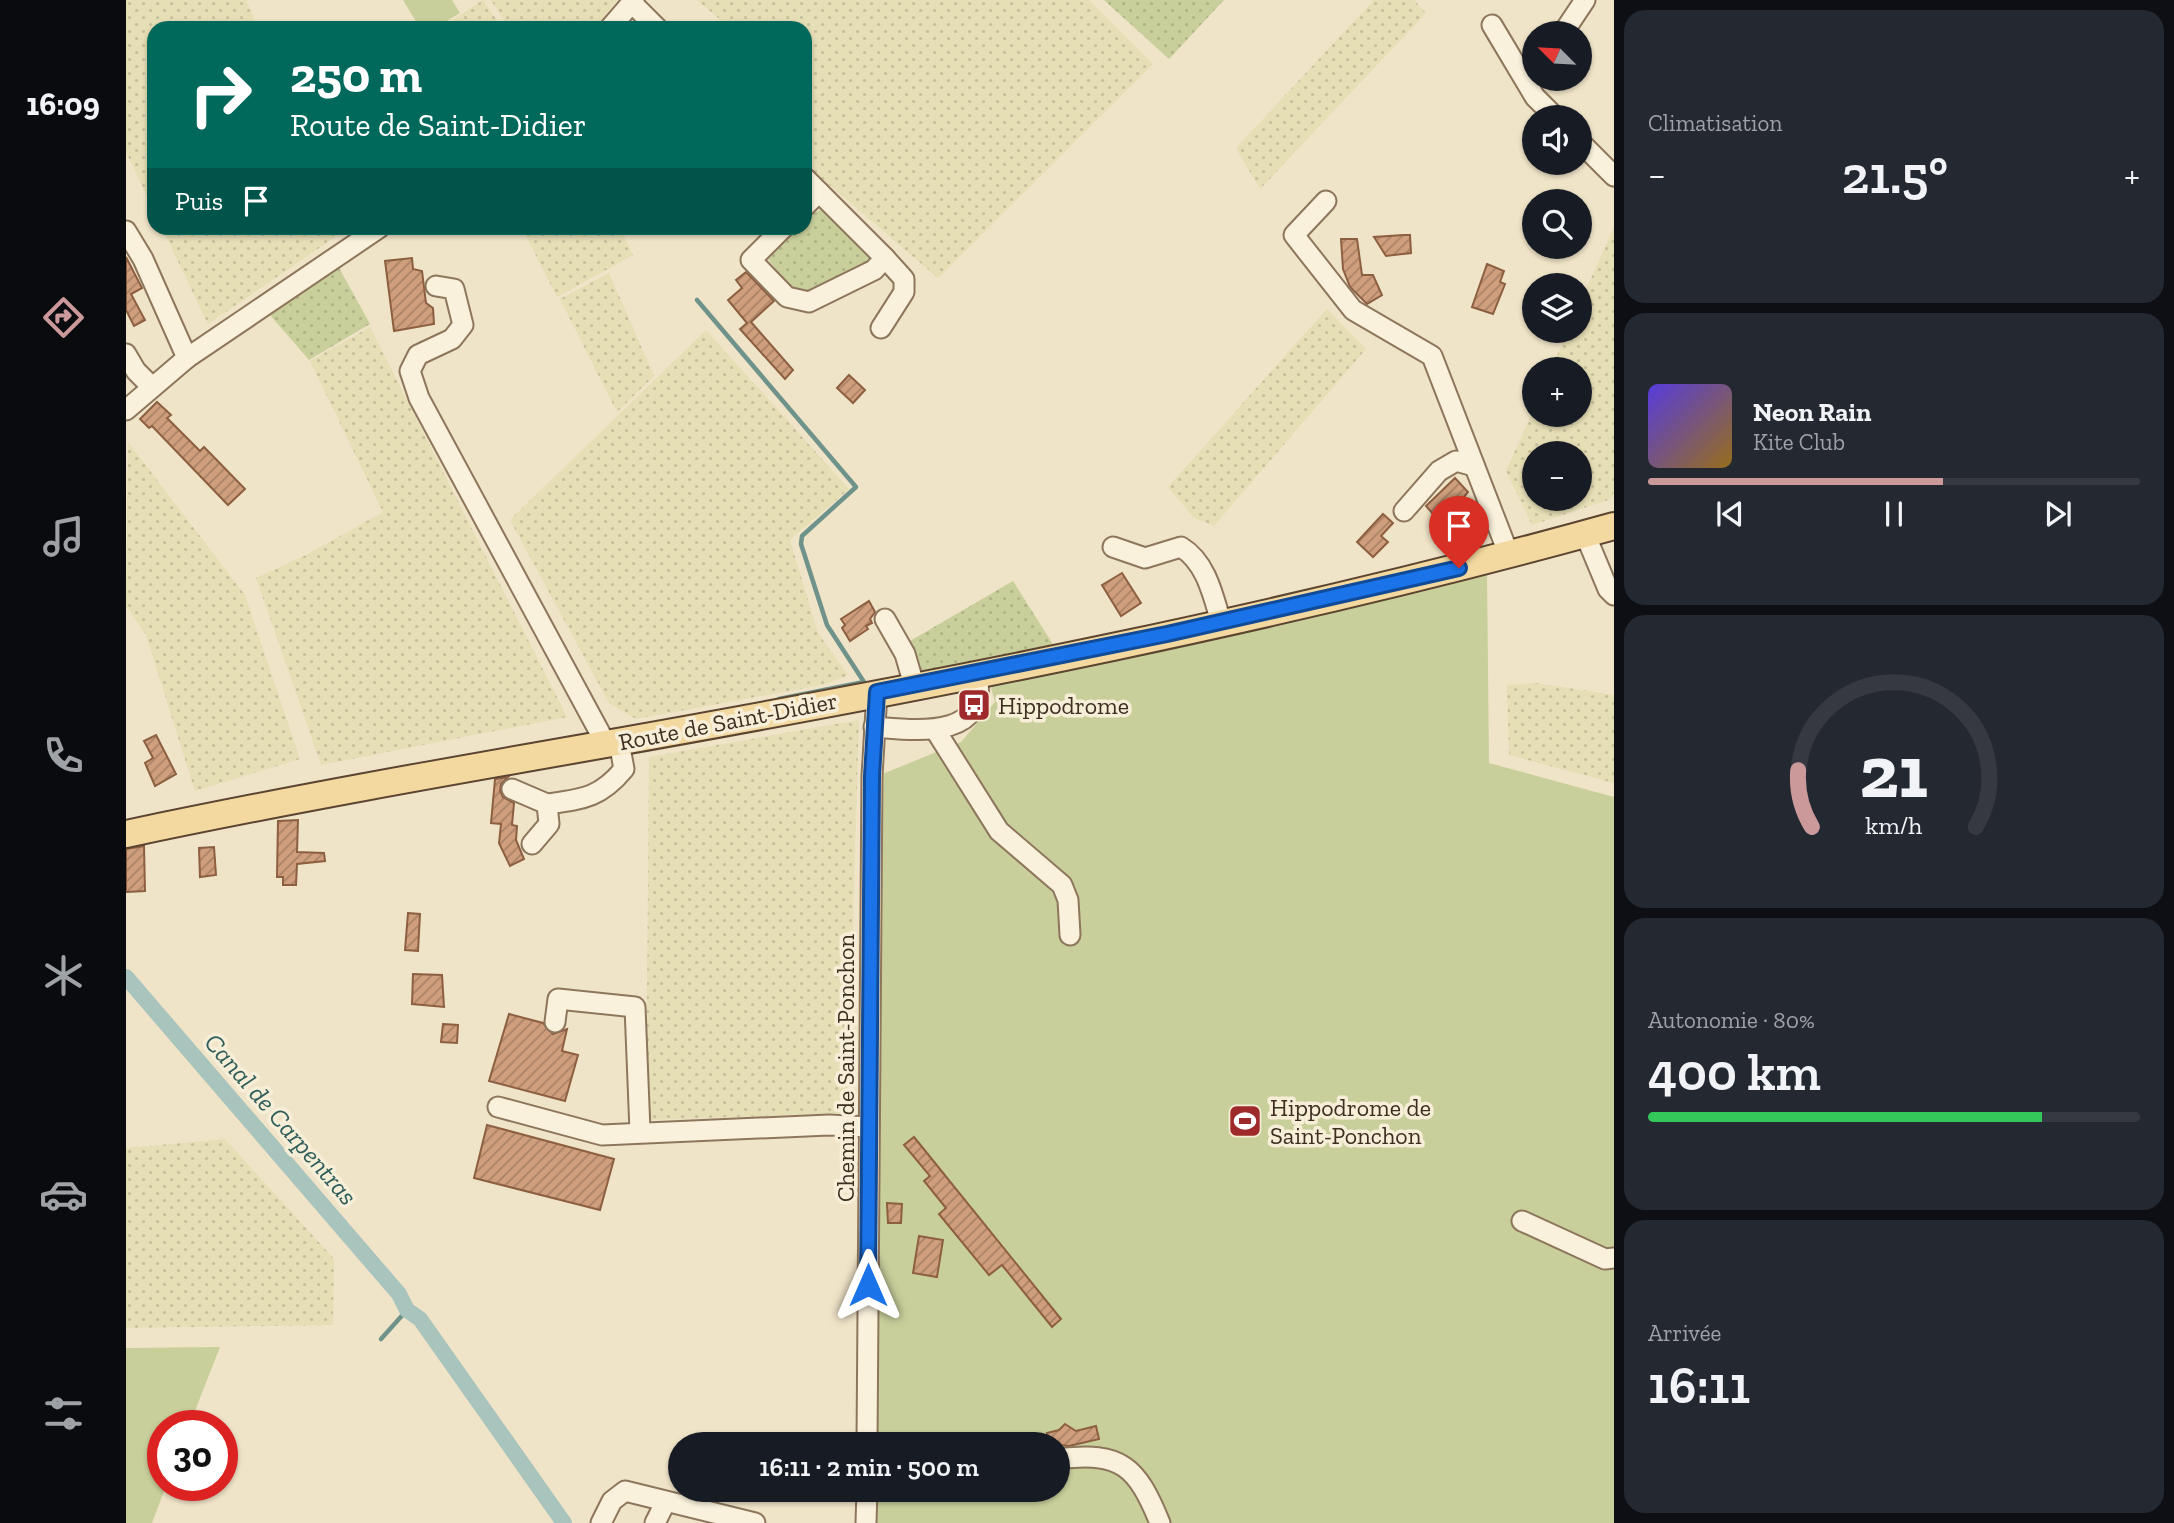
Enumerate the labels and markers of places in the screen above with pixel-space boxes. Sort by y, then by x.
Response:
pin [1429,496,1489,568]
bus stop icon: Hippodrome [955,686,993,724]
place label: Hippodrome [998,691,1129,720]
place label: Hippodrome de Saint-Ponchon [1270,1093,1431,1150]
sports icon: Hippodrome de Saint-Ponchon [1226,1102,1264,1140]

